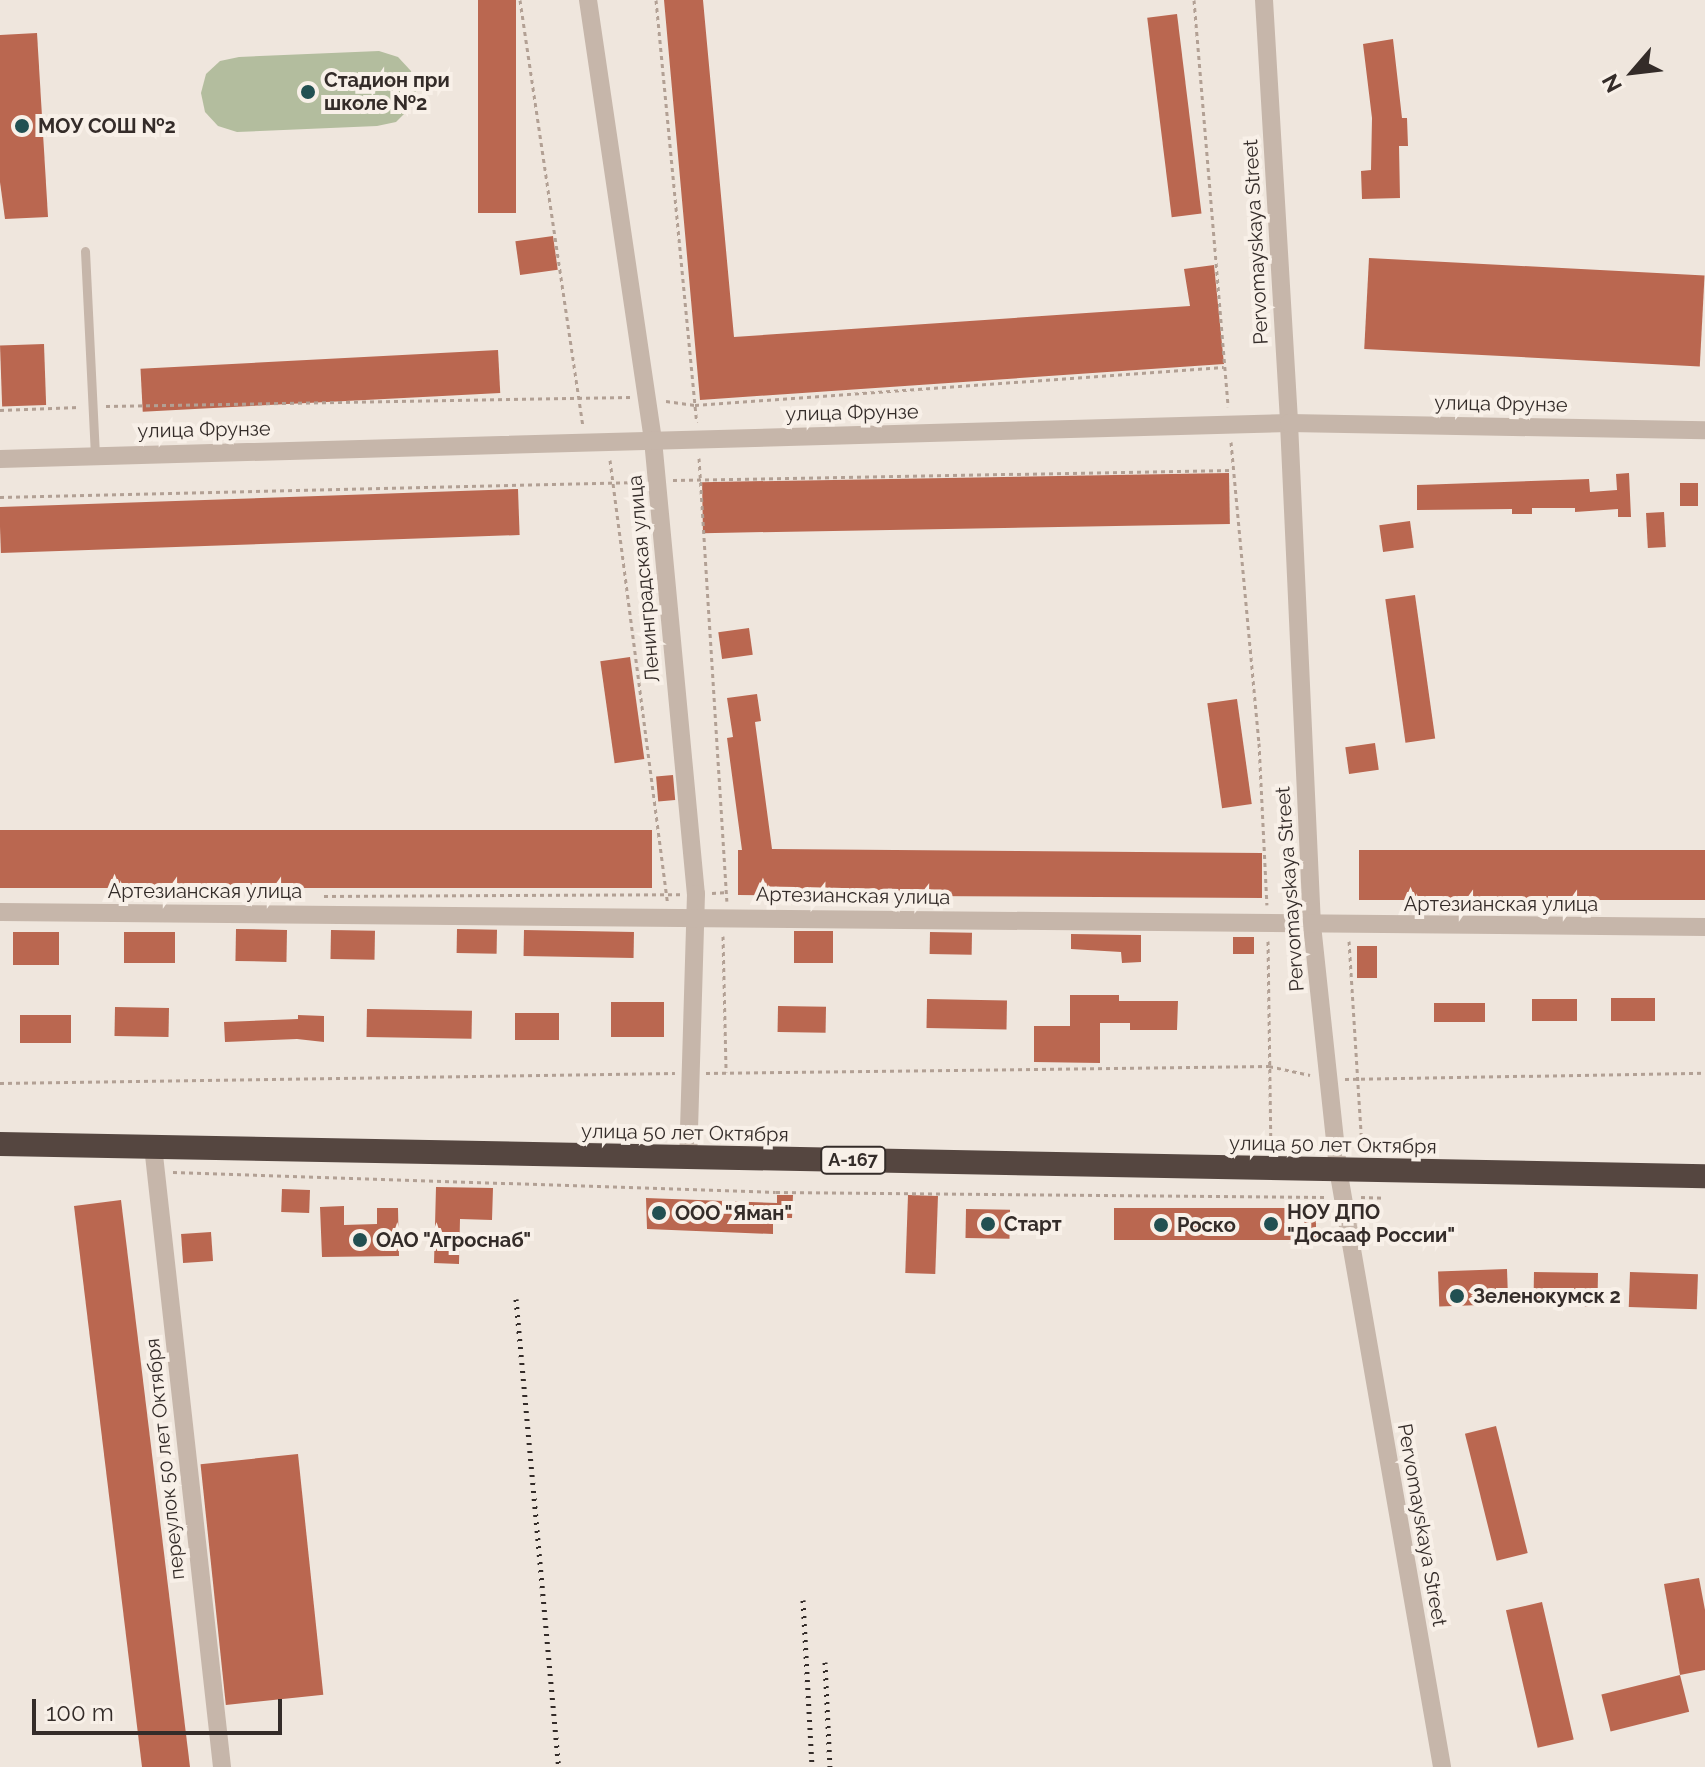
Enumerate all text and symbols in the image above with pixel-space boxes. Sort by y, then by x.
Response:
north arrow [1593,32,1673,112]
place label: Стадион при школе №2 [324,68,450,115]
text: N [1596,70,1627,97]
marker: Стадион при школе №2 [299,83,317,101]
place label: МОУ СОШ №2 [38,114,176,138]
marker: МОУ СОШ №2 [13,117,31,135]
street label: Pervomayskaya Street [1239,139,1273,345]
street label: улица Фрунзе [1434,391,1568,417]
street label: улица Фрунзе [785,400,919,426]
street label: улица Фрунзе [137,417,271,443]
street label: Ленинградская улица [623,474,665,684]
street label: Pervomayskaya Street [1271,786,1309,992]
street label: Артезианская улица [107,879,303,903]
street label: Артезианская улица [755,882,951,910]
street label: Артезианская улица [1403,892,1599,916]
street label: улица 50 лет Октября [581,1119,789,1147]
street label: улица 50 лет Октября [1229,1131,1437,1159]
road number: А-167 [819,1146,887,1174]
place label: НОУ ДПО "Досааф России" [1287,1200,1455,1247]
place label: ООО "Яман" [675,1201,792,1225]
marker: ООО "Яман" [650,1204,668,1222]
place label: Старт [1004,1212,1062,1236]
place label: Роско [1177,1213,1236,1237]
marker: Старт [979,1215,997,1233]
marker: НОУ ДПО "Досааф России" [1262,1215,1280,1233]
marker: Роско [1152,1216,1170,1234]
place label: ОАО "Агроснаб" [376,1228,531,1252]
marker: ОАО "Агроснаб" [351,1231,369,1249]
place label: Зеленокумск 2 [1473,1284,1621,1308]
marker: Зеленокумск 2 [1448,1287,1466,1305]
street label: переулок 50 лет Октября [140,1337,190,1581]
street label: Pervomayskaya Street [1392,1422,1452,1628]
scale bar [36,1683,286,1733]
text: 100 m [46,1698,114,1727]

